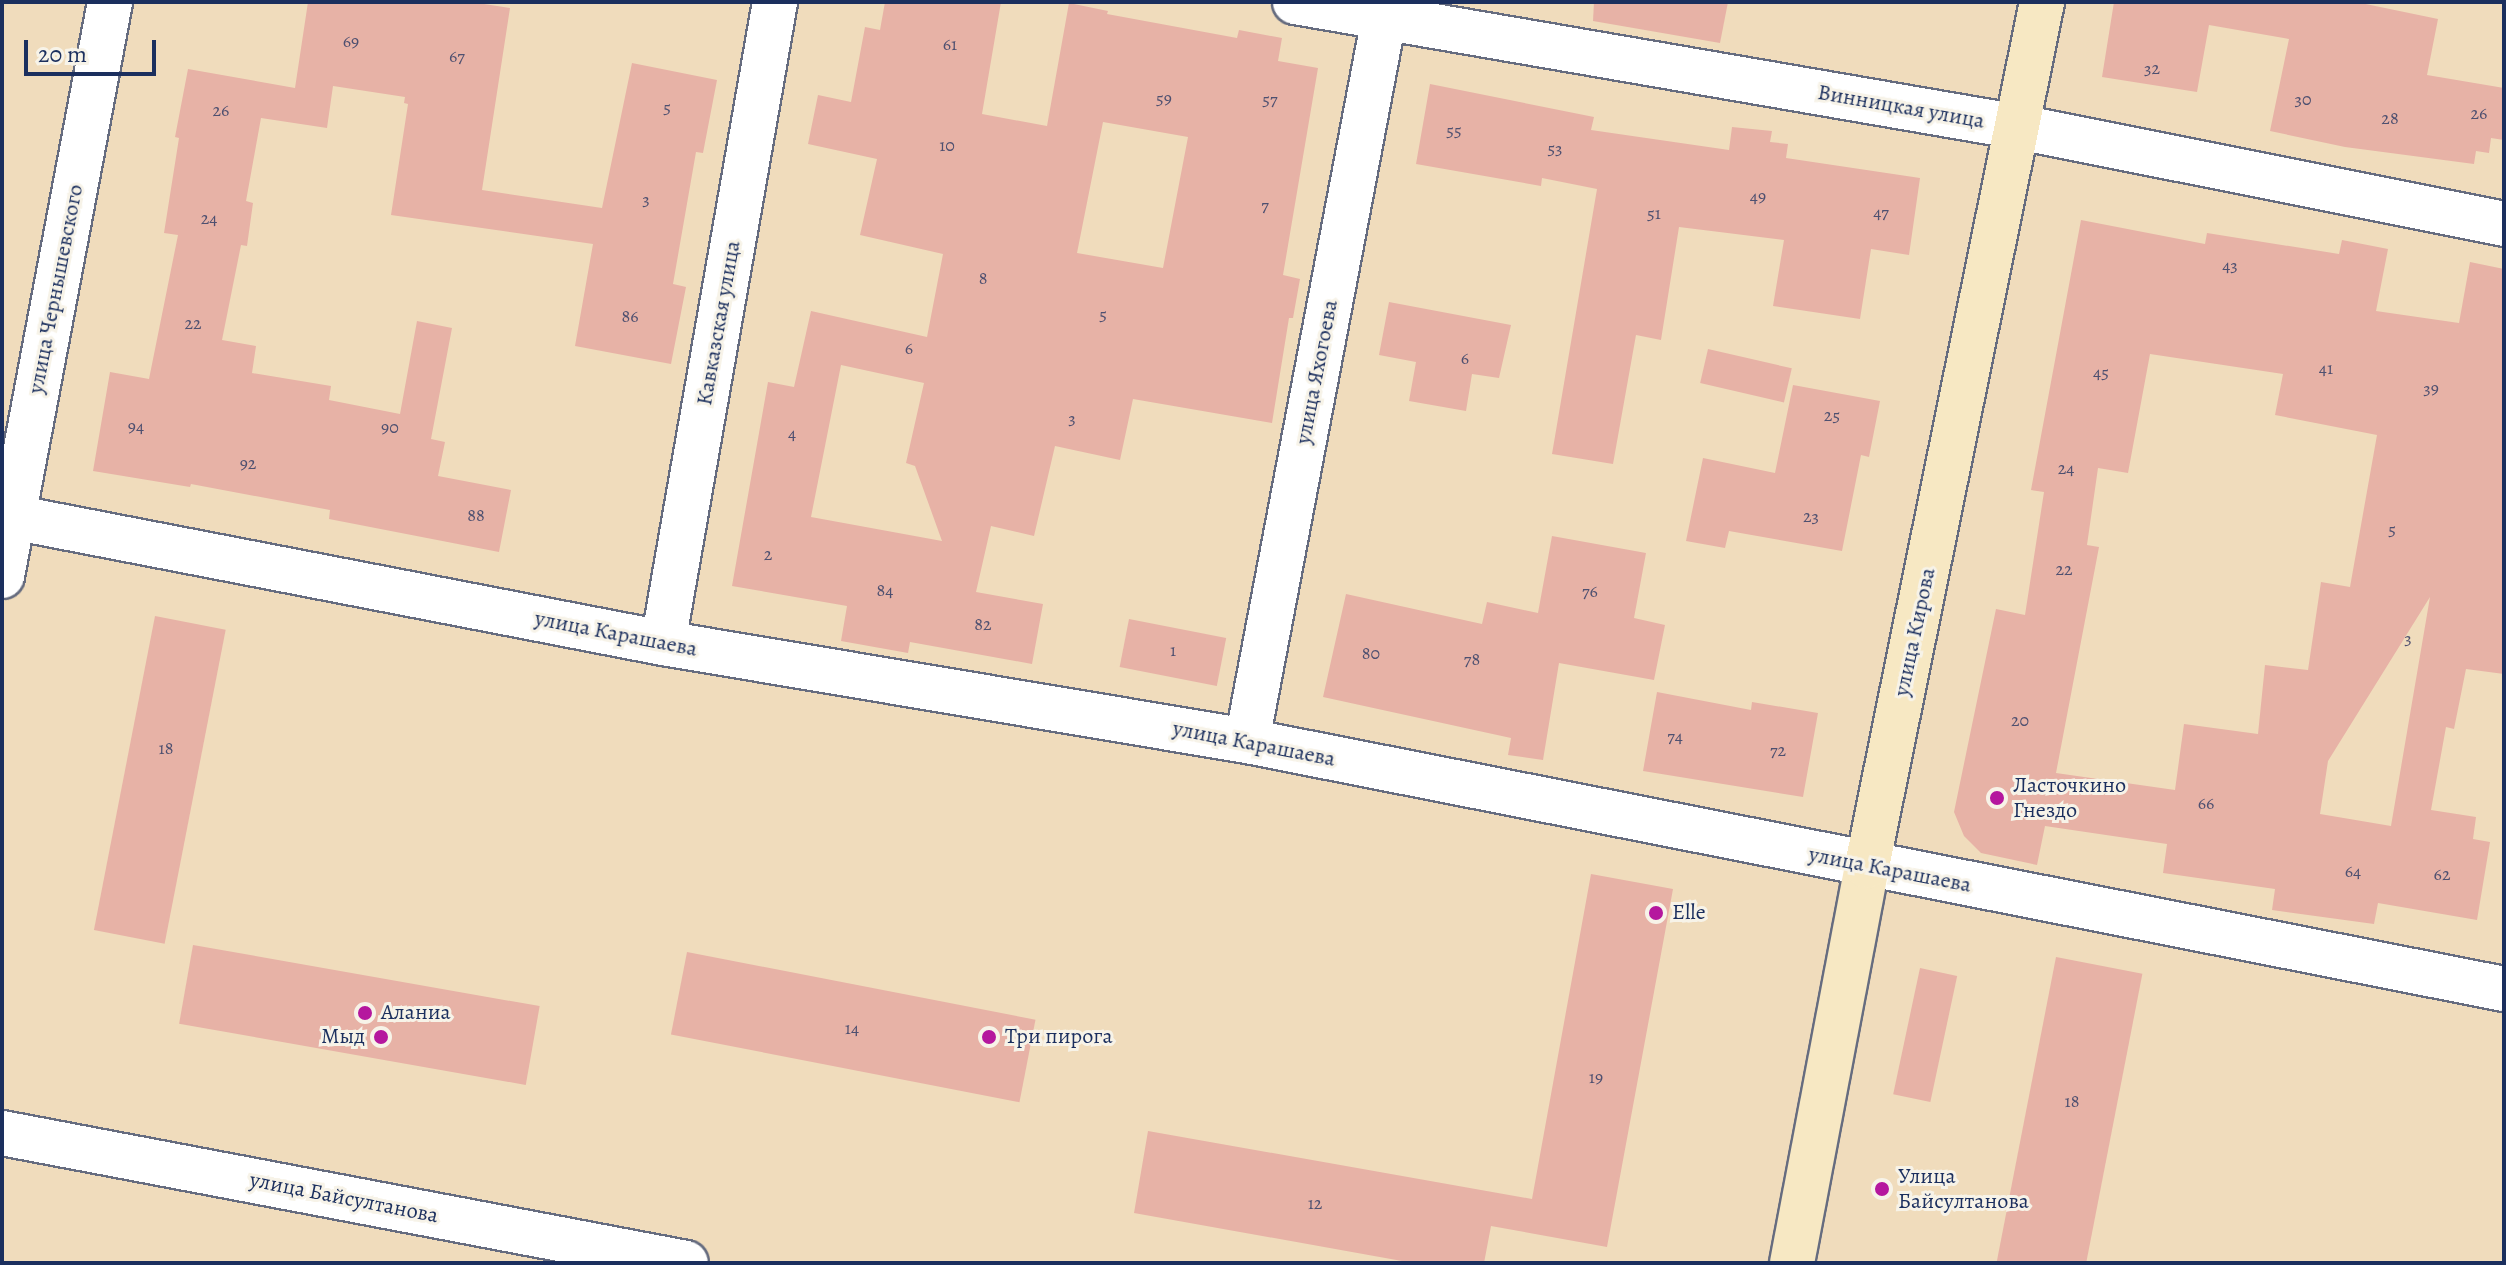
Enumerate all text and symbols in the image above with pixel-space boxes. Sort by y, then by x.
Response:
scale bar [28,24,160,74]
house number: 69 [343,30,359,52]
house number: 61 [943,33,957,55]
text: 20 m [38,38,87,70]
house number: 67 [449,45,465,67]
house number: 32 [2144,57,2160,79]
street label: Винницкая улица [1816,79,1986,135]
house number: 59 [1156,87,1172,109]
house number: 57 [1262,88,1278,110]
house number: 30 [2294,88,2312,110]
house number: 5 [663,96,671,118]
house number: 26 [213,99,229,121]
house number: 26 [2471,102,2487,124]
house number: 28 [2381,107,2399,129]
house number: 55 [1446,119,1462,141]
house number: 10 [939,134,955,156]
house number: 53 [1547,137,1563,159]
street label: улица Чернышевского [23,182,89,396]
house number: 49 [1750,185,1766,207]
house number: 3 [642,188,650,210]
house number: 7 [1261,194,1269,216]
house number: 47 [1873,201,1889,223]
house number: 51 [1647,202,1661,224]
house number: 24 [201,207,217,229]
street label: Кавказская улица [692,239,746,407]
house number: 43 [2222,254,2238,276]
house number: 8 [979,267,987,289]
street label: улица Яхогоева [1290,298,1344,446]
house number: 5 [1099,303,1107,325]
house number: 86 [621,305,639,327]
house number: 22 [184,312,202,334]
house number: 6 [905,337,913,359]
house number: 6 [1461,347,1469,369]
house number: 41 [2319,357,2333,379]
house number: 45 [2093,361,2109,383]
house number: 39 [2423,377,2439,399]
house number: 25 [1824,404,1840,426]
house number: 3 [1068,407,1076,429]
house number: 94 [128,415,144,437]
house number: 90 [381,416,399,438]
house number: 4 [788,422,796,444]
house number: 92 [240,452,256,474]
house number: 24 [2058,457,2074,479]
house number: 88 [467,504,485,526]
house number: 23 [1803,505,1819,527]
house number: 5 [2388,518,2396,540]
house number: 2 [764,543,772,565]
house number: 22 [2055,558,2073,580]
street label: улица Кирова [1888,565,1942,699]
house number: 84 [877,579,893,601]
house number: 76 [1582,580,1598,602]
street label: улица Карашаева [533,605,699,663]
house number: 82 [974,613,992,635]
house number: 3 [2404,627,2412,649]
house number: 1 [1170,639,1176,661]
house number: 80 [1362,642,1380,664]
house number: 78 [1464,648,1480,670]
house number: 20 [2011,709,2029,731]
street label: улица Карашаева [1171,715,1337,773]
house number: 74 [1667,725,1683,747]
house number: 18 [159,737,173,759]
house number: 72 [1770,739,1786,761]
place label: Ласточкино Гнездо [2013,772,2126,824]
marker: Ласточкино Гнездо [1988,789,2006,807]
house number: 66 [2198,792,2214,814]
street label: улица Карашаева [1807,841,1973,899]
house number: 64 [2345,860,2361,882]
house number: 62 [2434,863,2450,885]
place label: Elle [1672,900,1706,926]
marker: Elle [1647,904,1665,922]
place label: Аланиа [381,1000,451,1026]
marker: Аланиа [356,1004,374,1022]
house number: 14 [845,1017,859,1039]
place label: Мыд [321,1024,365,1050]
place label: Три пирога [1005,1024,1113,1050]
marker: Мыд [372,1028,390,1046]
marker: Три пирога [980,1028,998,1046]
house number: 19 [1589,1066,1603,1088]
house number: 18 [2065,1090,2079,1112]
place label: Улица Байсултанова [1898,1163,2029,1214]
street label: улица Байсултанова [247,1167,441,1229]
marker: Улица Байсултанова [1873,1180,1891,1198]
house number: 12 [1308,1192,1322,1214]

